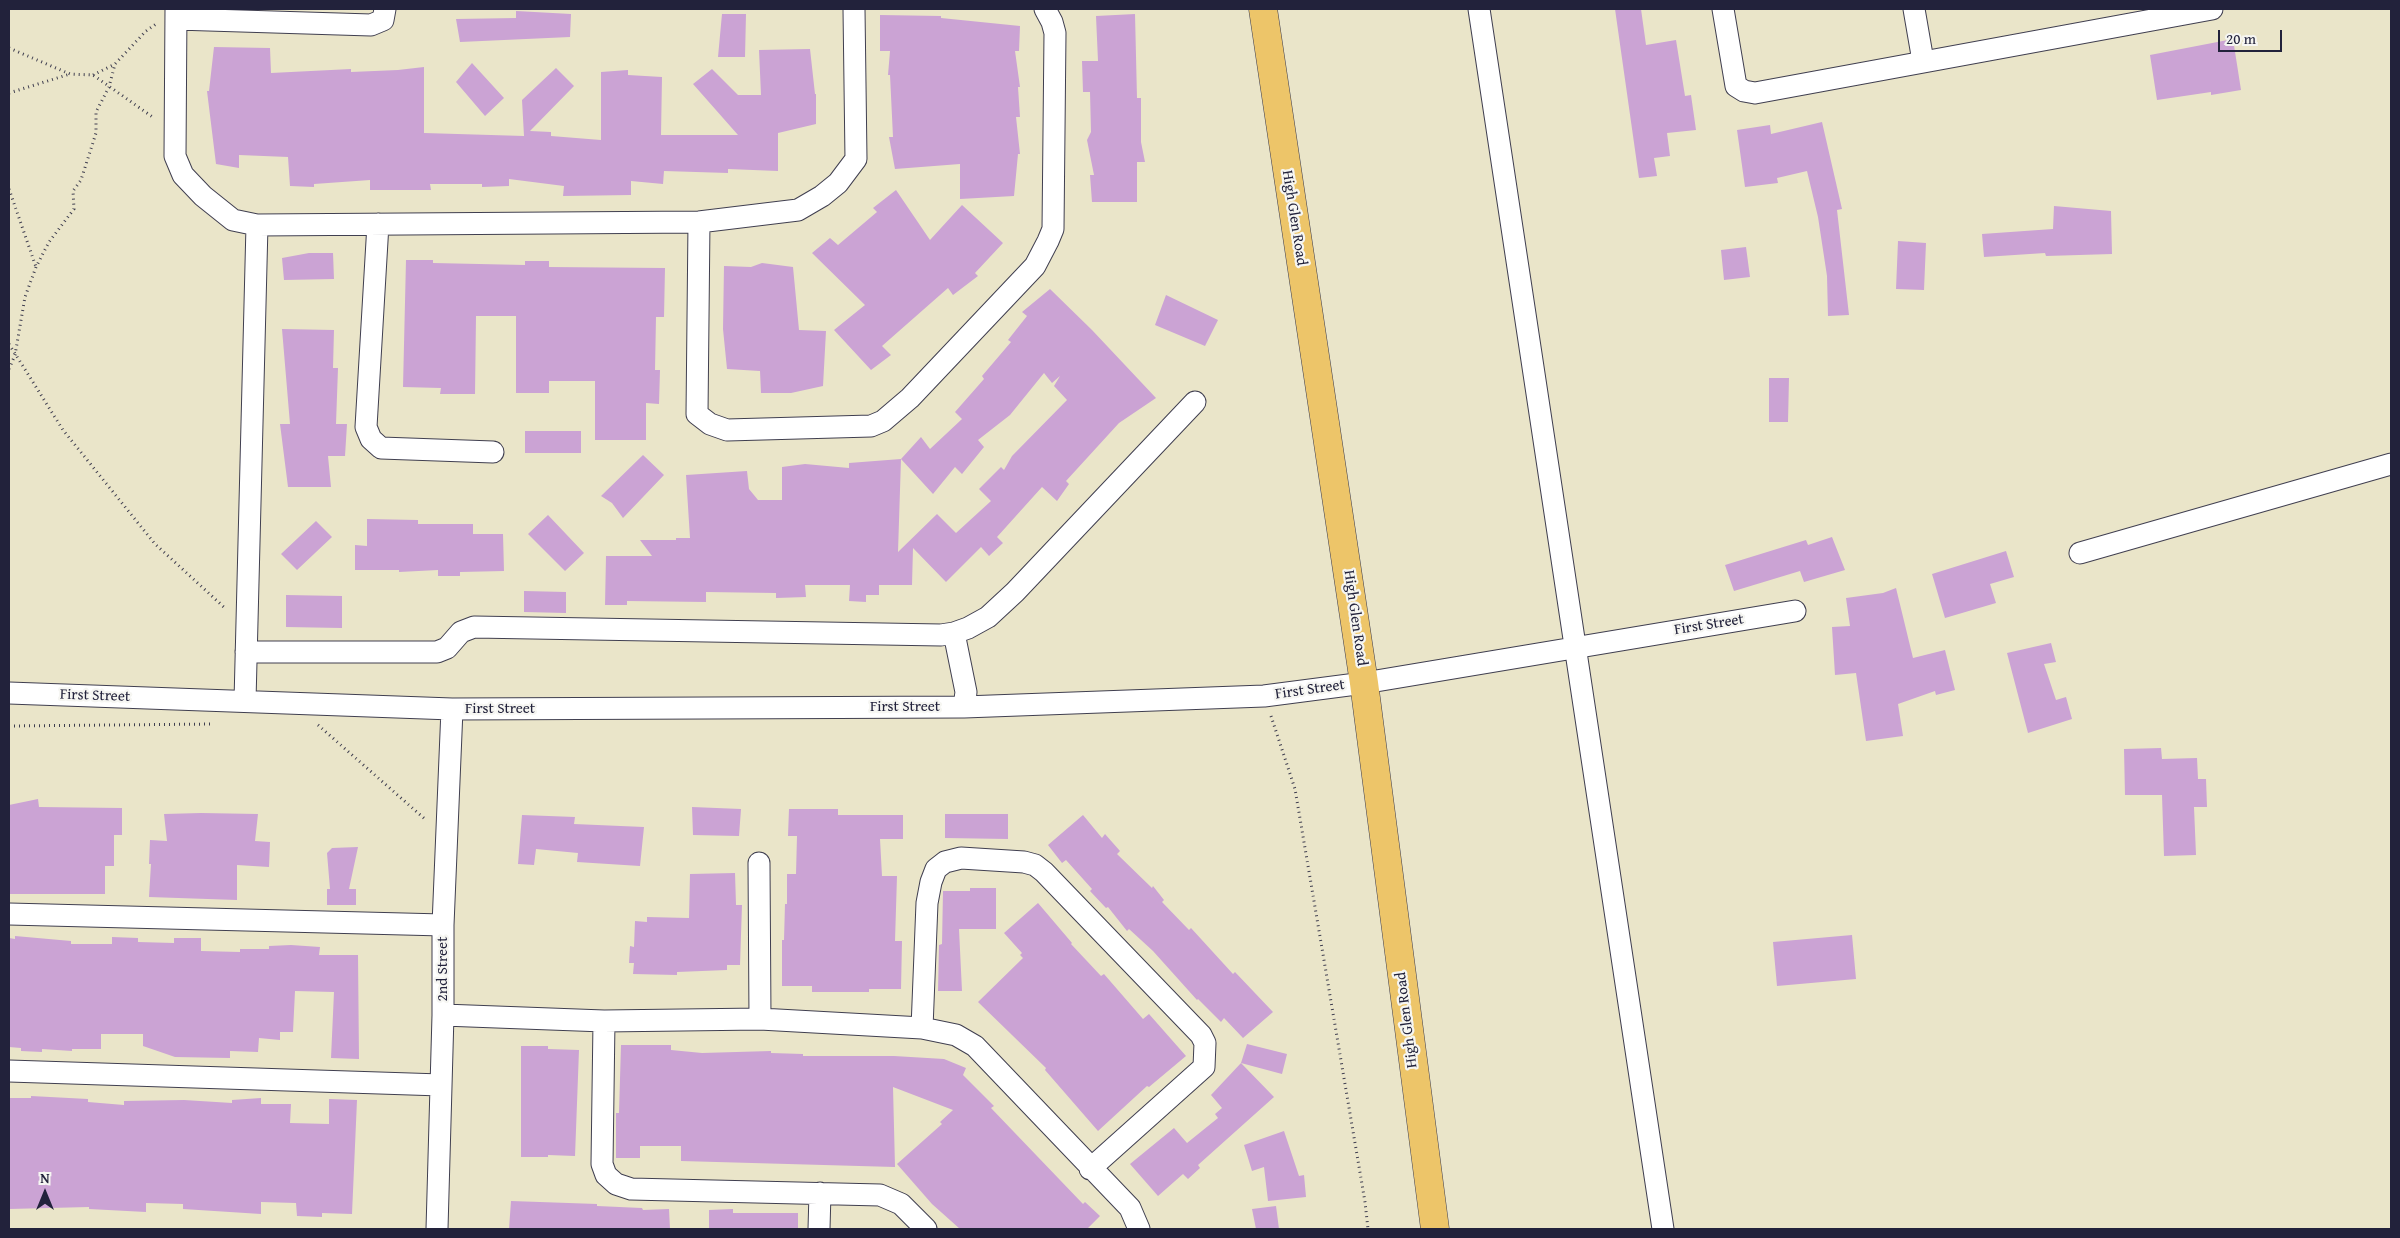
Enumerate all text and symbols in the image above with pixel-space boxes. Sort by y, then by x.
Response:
scale bar [2220,20,2284,52]
text: 20 m [2226,28,2256,49]
street label: High Glen Road [1278,169,1310,267]
street label: High Glen Road [1339,569,1371,667]
street label: First Street [1673,611,1745,639]
street label: First Street [1274,676,1346,704]
street label: First Street [60,686,130,706]
street label: First Street [870,698,940,716]
street label: First Street [465,700,535,718]
street label: 2nd Street [434,937,452,1001]
street label: High Glen Road [1392,971,1422,1069]
north arrow [20,1168,70,1218]
text: N [40,1168,50,1188]

